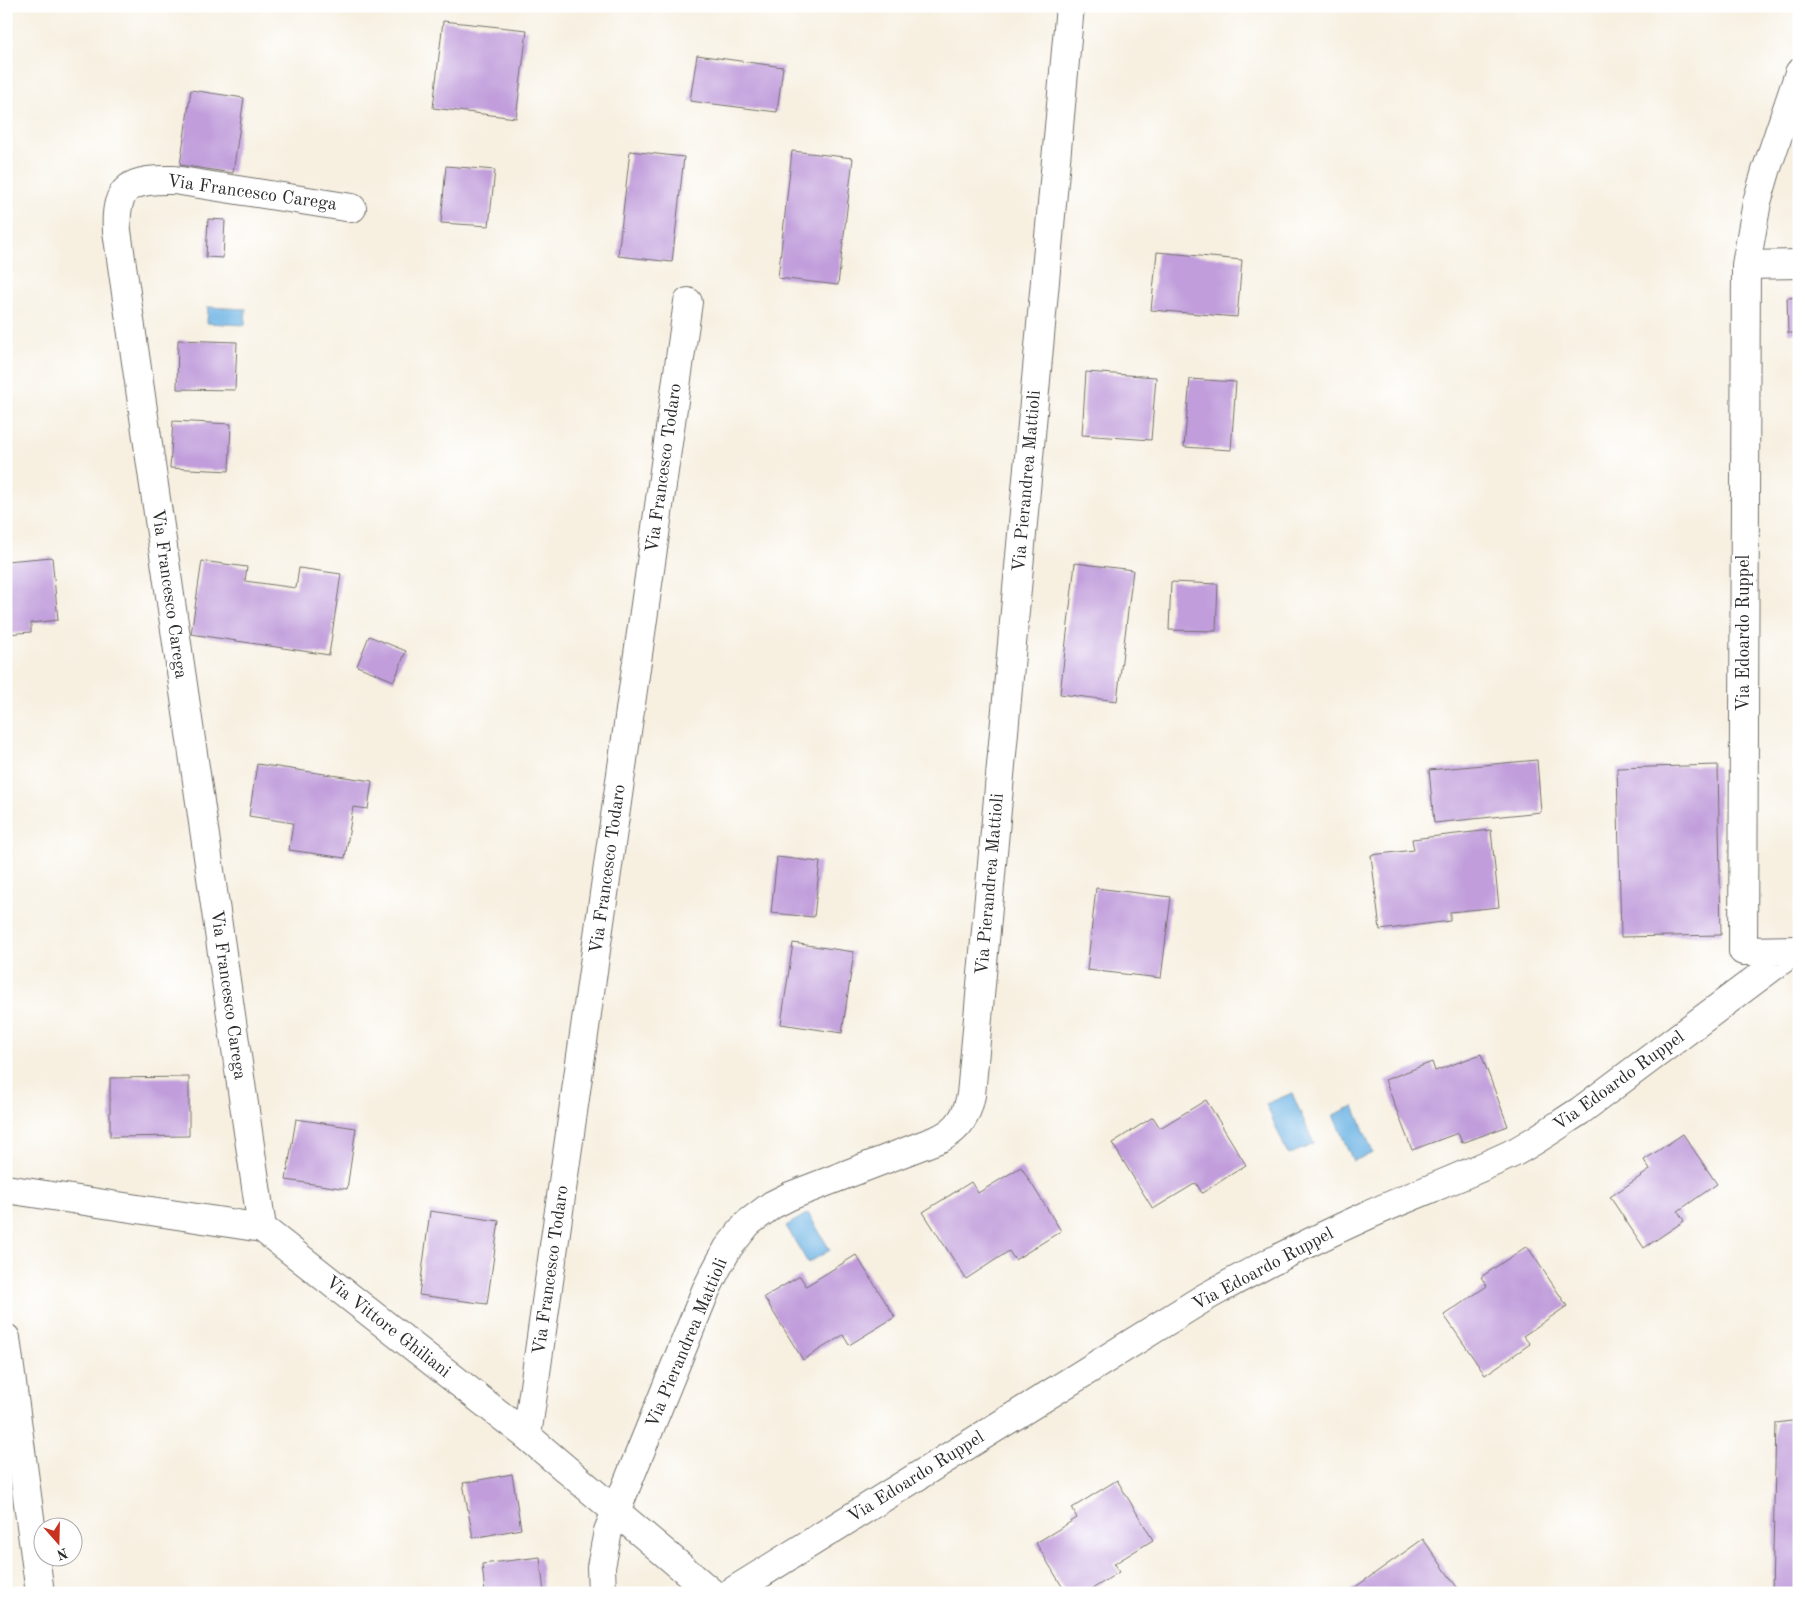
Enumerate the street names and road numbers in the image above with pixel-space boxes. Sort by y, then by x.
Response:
street label: Via Francesco Carega [166,172,338,214]
street label: Via Francesco Todaro [643,382,685,554]
street label: Via Pierandrea Mattioli [1010,389,1044,573]
street label: Via Francesco Carega [148,508,190,680]
street label: Via Edoardo Ruppel [1735,555,1753,711]
street label: Via Francesco Todaro [587,783,629,955]
street label: Via Pierandrea Mattioli [973,792,1007,976]
street label: Via Francesco Carega [207,909,249,1081]
street label: Via Edoardo Ruppel [1550,1028,1688,1134]
street label: Via Francesco Todaro [530,1184,572,1356]
street label: Via Edoardo Ruppel [1190,1224,1336,1314]
street label: Via Pierandrea Mattioli [643,1255,731,1430]
street label: Via Vittore Ghiliani [322,1273,454,1381]
street label: Via Edoardo Ruppel [845,1428,987,1526]

